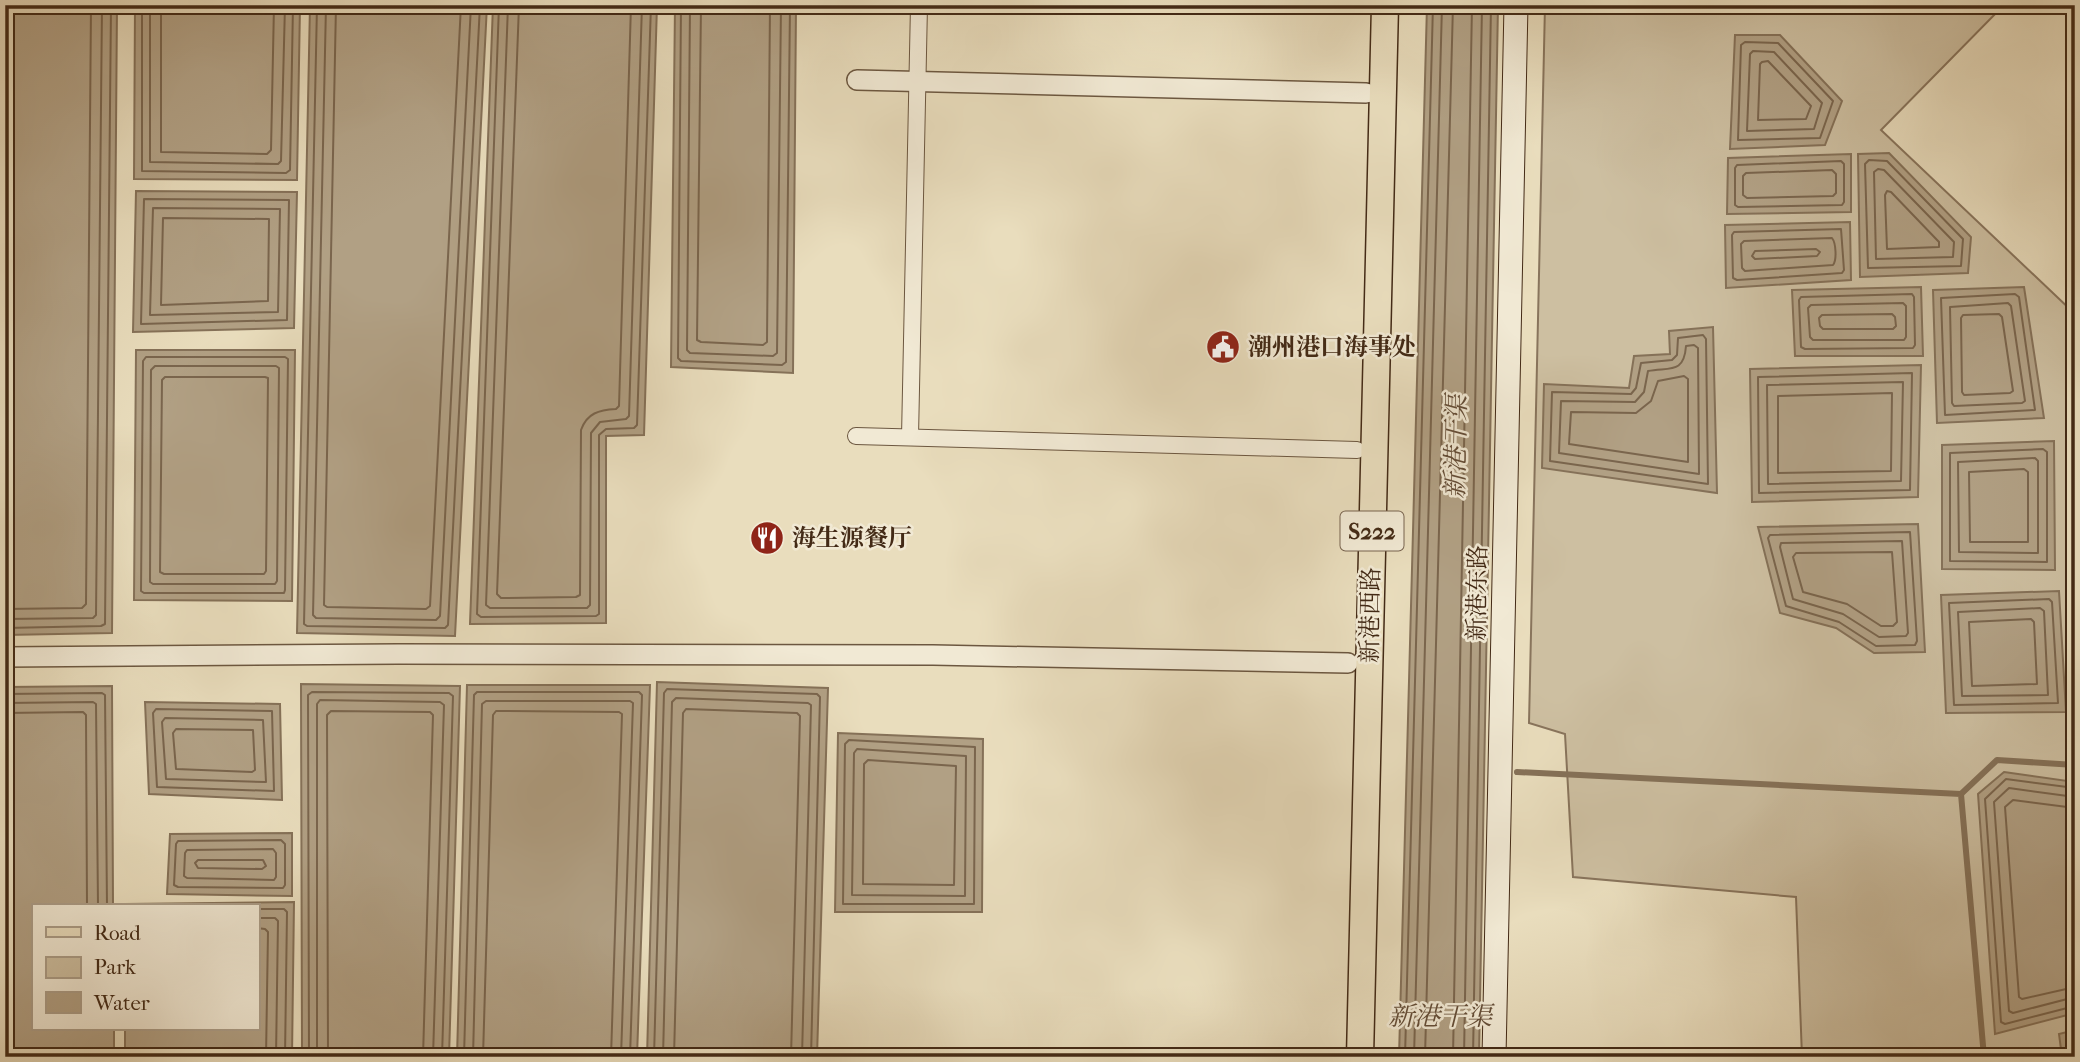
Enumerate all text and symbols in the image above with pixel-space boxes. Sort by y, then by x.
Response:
public building icon: 潮州港口海事处 [1204,328,1242,366]
place label: 潮州港口海事处 [1248,333,1416,361]
water label: 新港干渠 [1440,392,1472,499]
road number: S222 [1340,512,1404,551]
restaurant icon: 海生源餐厅 [748,519,786,557]
place label: 海生源餐厅 [792,524,912,552]
street label: 新港东路 [1462,545,1492,641]
street label: 新港西路 [1355,567,1385,663]
legend [32,904,259,1030]
text: Road [94,921,141,945]
text: Park [94,955,136,979]
text: Water [93,991,150,1015]
water label: 新港干渠 [1388,1001,1495,1032]

